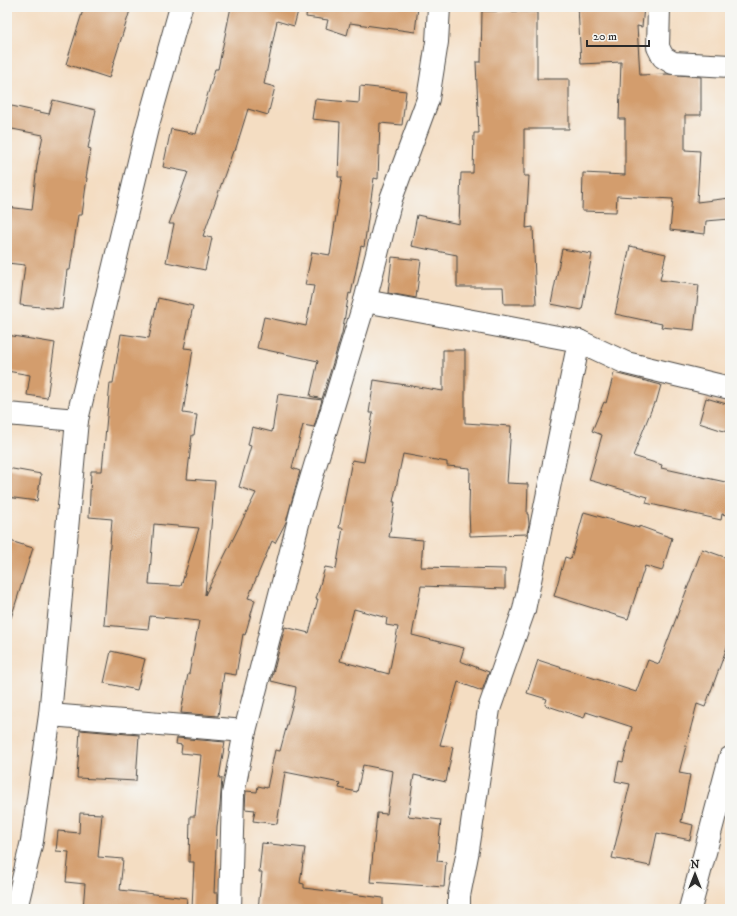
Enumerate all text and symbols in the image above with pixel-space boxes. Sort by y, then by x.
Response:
scale bar [587,22,649,48]
text: 20 m [593,29,617,44]
north arrow [675,854,715,894]
text: N [690,858,700,872]

